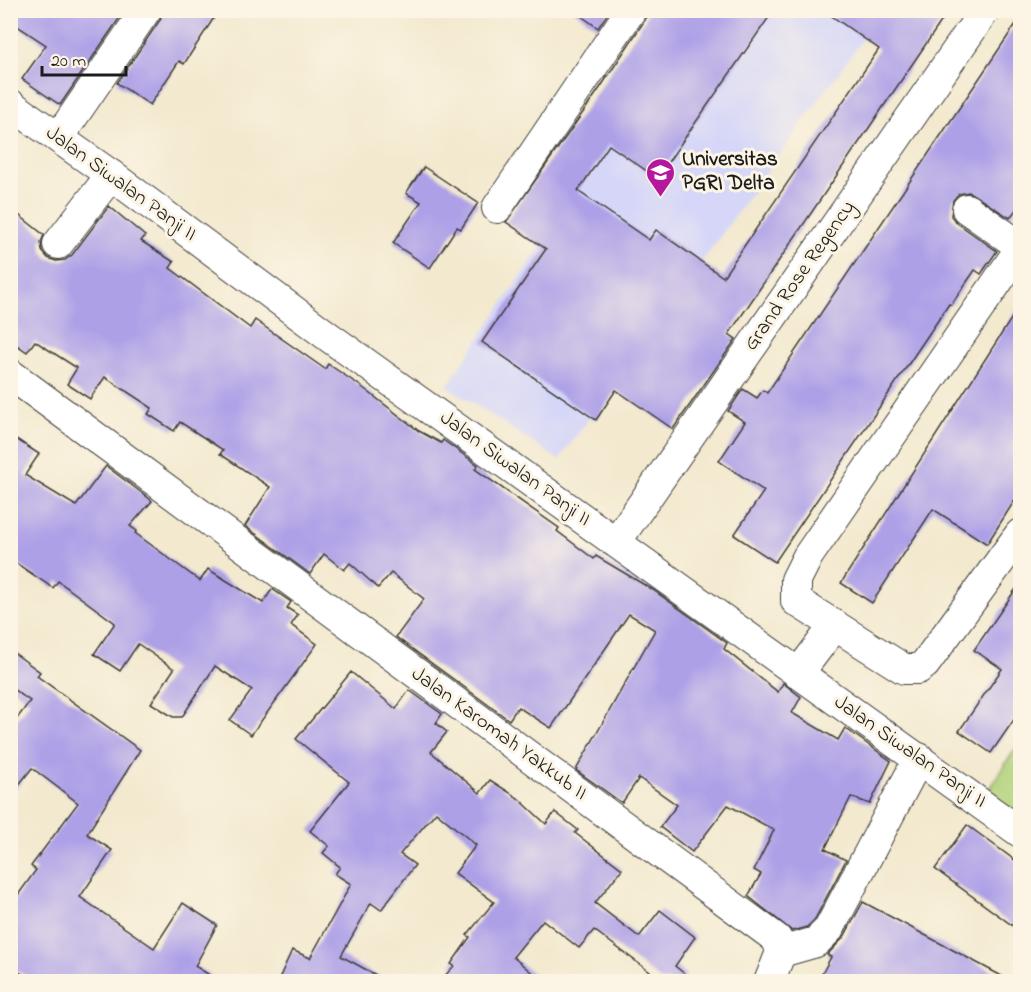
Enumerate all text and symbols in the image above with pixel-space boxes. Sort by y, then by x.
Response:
scale bar [42,39,126,77]
text: 20 m [51,49,86,75]
street label: Jalan Siwalan Panji II [39,119,203,249]
place label: Universitas PGRI Delta [682,145,778,199]
school or university icon: Universitas PGRI Delta [645,156,677,198]
street label: Grand Rose Regency [737,195,865,358]
street label: Jalan Siwalan Panji II [433,404,597,534]
street label: Jalan Karomah Yakkub II [405,660,593,808]
street label: Jalan Siwalan Panji II [827,688,993,816]

